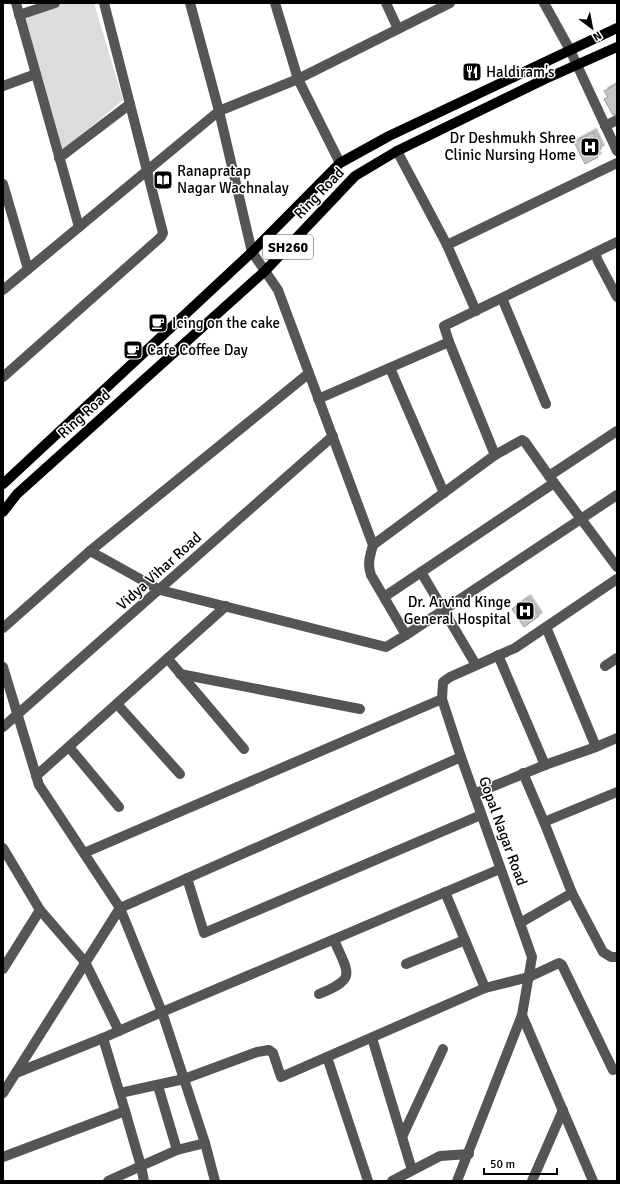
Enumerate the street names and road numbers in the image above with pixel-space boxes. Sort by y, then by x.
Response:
street label: Ring Road [290,163,348,222]
road number: SH260 [263,235,313,259]
street label: Ring Road [54,386,114,442]
street label: Vidya Vihar Road [113,528,205,614]
street label: Gopal Nagar Road [475,774,531,888]

